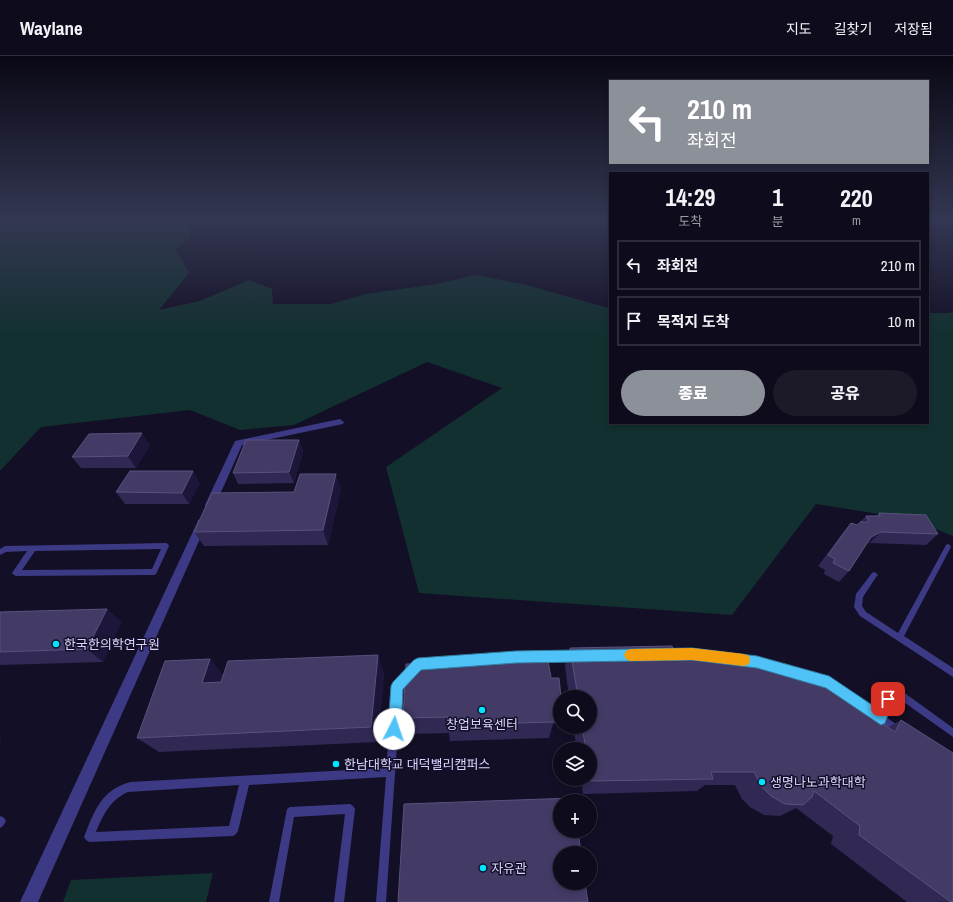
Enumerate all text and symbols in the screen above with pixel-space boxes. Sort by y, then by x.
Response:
text: Waylane [20,15,83,41]
text: 지도 [786,20,812,38]
text: 길찾기 [834,20,872,38]
text: 저장됨 [894,20,933,38]
text: 210 m [687,90,752,128]
icon: left [621,96,673,148]
text: 좌회전 [687,128,737,153]
text: 14:29 [665,181,716,213]
text: 1 [772,181,783,213]
text: 220 [840,182,873,214]
text: m [852,212,861,229]
text: 도착 [678,213,702,230]
text: 분 [772,213,784,230]
icon: left [623,254,645,276]
text: 좌회전 [657,255,698,276]
text: 210 m [881,255,915,276]
icon: arrive [623,310,645,332]
text: 목적지 도착 [657,311,729,332]
text: 10 m [888,311,915,332]
button: 종료 [621,370,765,416]
button: 공유 [773,370,917,416]
place label: 한국한의학연구원 [64,636,160,653]
marker: 한국한의학연구원 [51,639,61,649]
pin [871,682,905,716]
icon: arrive [877,688,899,710]
map controls [553,690,597,890]
button: search [553,690,597,734]
marker: 창업보육센터 [477,705,487,715]
position arrow [373,708,415,750]
place label: 창업보육센터 [446,716,518,733]
button: layers [553,742,597,786]
place label: 한남대학교 대덕밸리캠퍼스 [344,756,491,773]
marker: 한남대학교 대덕밸리캠퍼스 [331,759,341,769]
place label: 생명나노과학대학 [770,774,866,791]
marker: 생명나노과학대학 [757,777,767,787]
button: + [553,794,597,838]
button: − [553,846,597,890]
place label: 자유관 [491,860,527,877]
marker: 자유관 [478,863,488,873]

